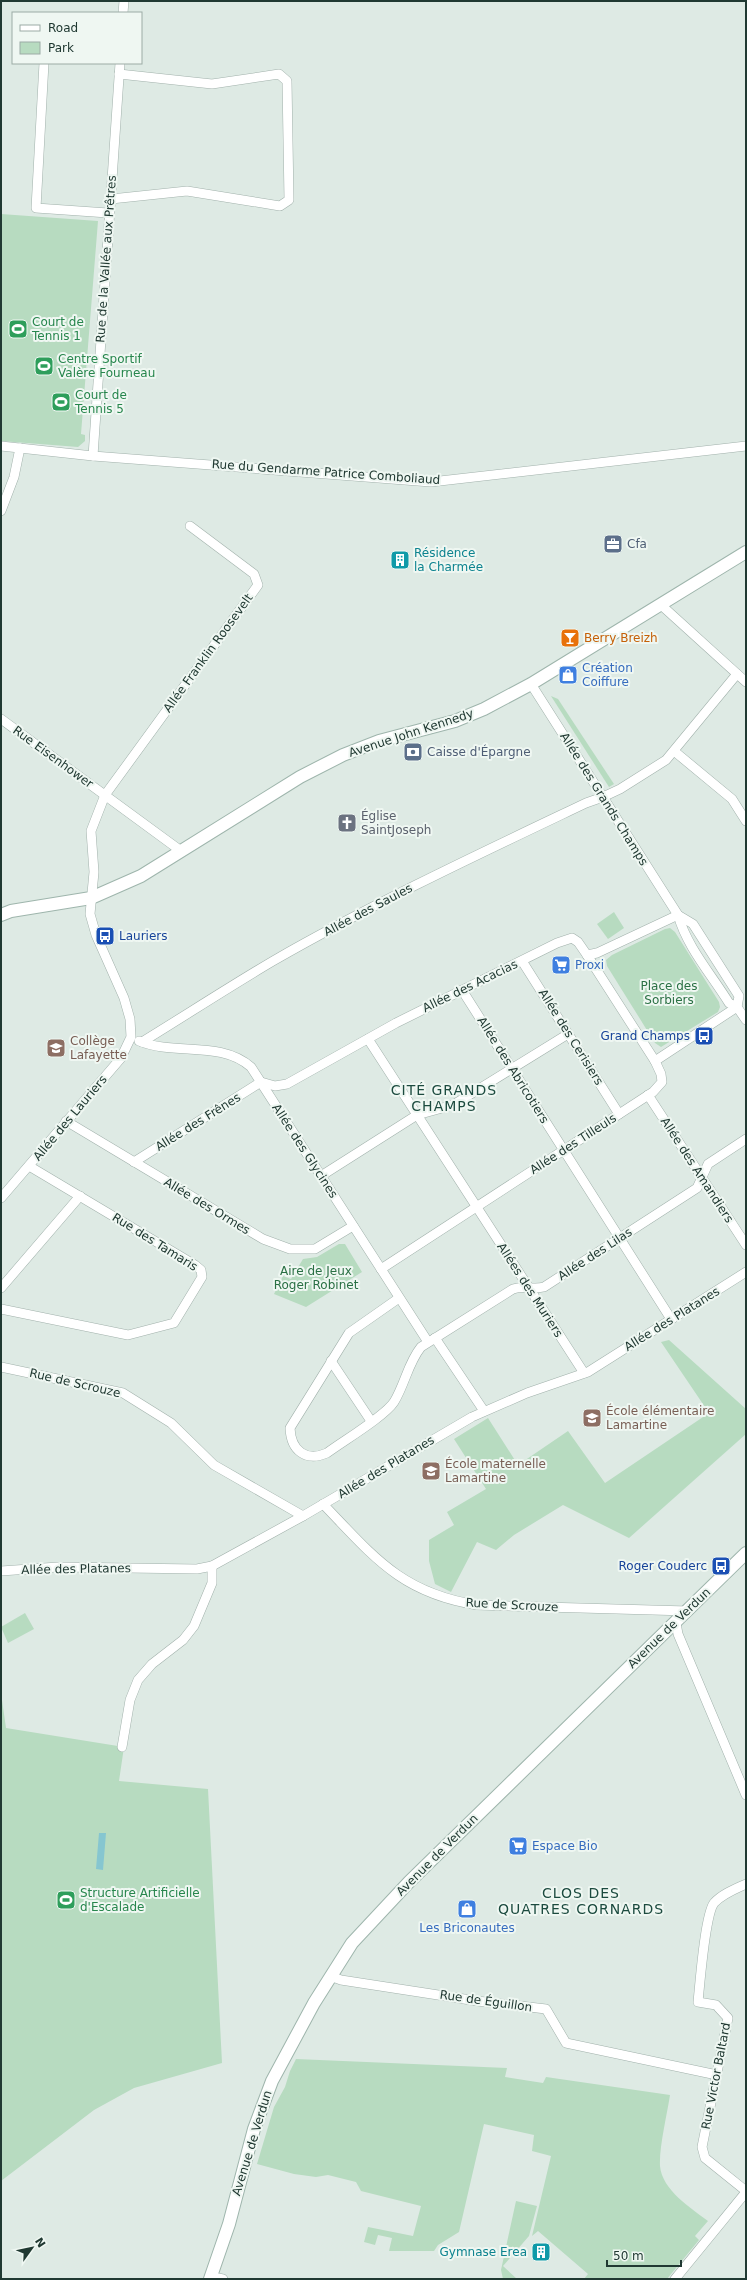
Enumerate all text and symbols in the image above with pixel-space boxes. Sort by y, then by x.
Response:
legend [12,12,142,64]
text: Road [48,21,78,35]
text: Park [48,41,74,55]
street label: Rue de la Vallée aux Prêtres [93,175,119,343]
place label: Court de Tennis 1 [31,315,84,343]
sports icon: Court de Tennis 1 [7,318,29,340]
place label: Centre Sportif Valère Fourneau [58,352,155,380]
sports icon: Centre Sportif Valère Fourneau [33,355,55,377]
place label: Court de Tennis 5 [74,388,127,416]
sports icon: Court de Tennis 5 [50,391,72,413]
street label: Rue du Gendarme Patrice Comboliaud [211,457,441,487]
office icon: Cfa [602,533,624,555]
place label: Cfa [627,537,647,551]
place label: Résidence la Charmée [414,546,483,574]
building icon: Résidence la Charmée [389,549,411,571]
street label: Allée Franklin Roosevelt [160,591,256,715]
bar icon: Berry Breizh [559,627,581,649]
place label: Berry Breizh [584,631,658,645]
place label: Création Coiffure [582,661,633,689]
shop icon: Création Coiffure [557,664,579,686]
street label: Avenue John Kennedy [347,706,475,760]
street label: Rue Eisenhower [10,723,96,791]
street label: Allée des Grands Champs [557,730,651,868]
bank icon: Caisse d'Épargne [402,741,424,763]
place label: Caisse d'Épargne [427,744,531,759]
place label: Église SaintJoseph [361,808,431,837]
church icon: Église SaintJoseph [336,812,358,834]
street label: Allée des Saules [321,881,415,939]
bus stop icon: Lauriers [94,925,116,947]
place label: Lauriers [119,929,167,943]
supermarket icon: Proxi [550,954,572,976]
street label: Allée des Acacias [420,957,520,1015]
place label: Proxi [575,958,604,972]
park label: Place des Sorbiers [641,979,697,1007]
street label: Allée des Cerisiers [536,986,606,1088]
street label: Allée des Abricotiers [474,1014,552,1126]
bus stop icon: Grand Champs [693,1025,715,1047]
place label: Grand Champs [600,1029,690,1043]
place label: Collège Lafayette [70,1034,127,1062]
school or university icon: Collège Lafayette [45,1037,67,1059]
street label: Allée des Lauriers [30,1073,110,1163]
district label: CITÉ GRANDS CHAMPS [391,1082,497,1114]
street label: Allée des Frênes [153,1090,243,1154]
street label: Allée des Glycines [269,1101,341,1201]
street label: Allée des Tilleuls [527,1111,619,1177]
street label: Allée des Amandiers [658,1115,736,1225]
street label: Allée des Ormes [161,1175,253,1237]
street label: Rue des Tamaris [110,1210,200,1274]
street label: Allée des Lilas [555,1225,635,1283]
street label: Allées des Muriers [494,1240,566,1340]
park label: Aire de Jeux Roger Robinet [274,1264,359,1292]
street label: Allée des Platanes [622,1284,722,1354]
street label: Rue de Scrouze [28,1366,122,1400]
place label: École élémentaire Lamartine [606,1403,714,1432]
school or university icon: École élémentaire Lamartine [581,1407,603,1429]
street label: Allée des Platanes [335,1433,437,1501]
place label: École maternelle Lamartine [445,1456,546,1485]
school or university icon: École maternelle Lamartine [420,1460,442,1482]
bus stop icon: Roger Couderc [710,1555,732,1577]
place label: Roger Couderc [619,1559,707,1573]
street label: Allée des Platanes [21,1561,131,1577]
street label: Avenue de Verdun [625,1585,713,1671]
street label: Rue de Scrouze [465,1596,559,1614]
street label: Avenue de Verdun [393,1811,481,1899]
supermarket icon: Espace Bio [507,1835,529,1857]
place label: Espace Bio [532,1839,598,1853]
district label: CLOS DES QUATRES CORNARDS [498,1885,664,1917]
place label: Structure Artificielle d'Escalade [80,1886,200,1914]
sports icon: Structure Artificielle d'Escalade [55,1889,77,1911]
shop icon: Les Briconautes [456,1898,478,1920]
place label: Les Briconautes [419,1921,515,1935]
street label: Rue de Éguillon [439,1987,533,2014]
street label: Rue Victor Baltard [699,2021,733,2131]
street label: Avenue de Verdun [229,2089,275,2197]
north arrow [12,2228,52,2268]
text: N [32,2235,48,2250]
building icon: Gymnase Erea [530,2241,552,2263]
scale bar [607,2242,681,2268]
place label: Gymnase Erea [440,2245,527,2259]
text: 50 m [613,2249,644,2263]

